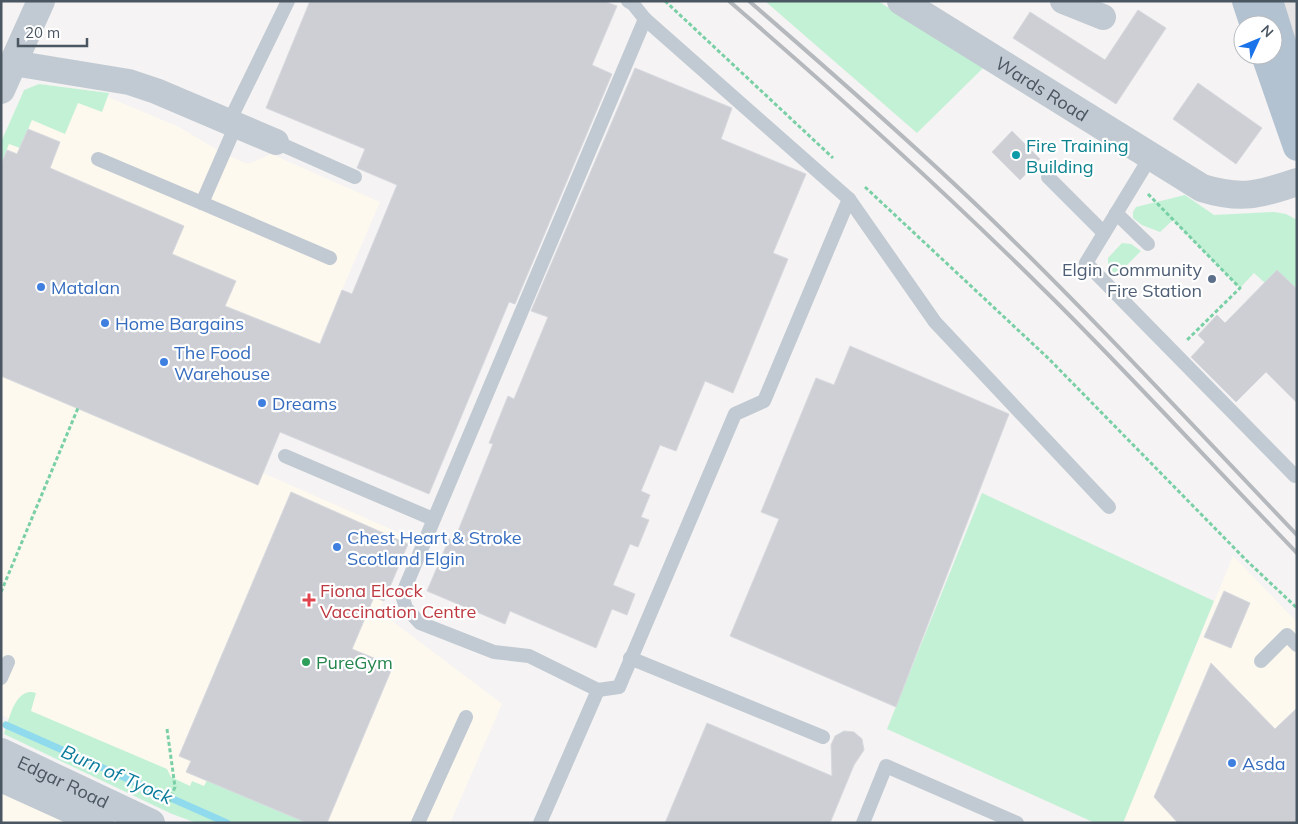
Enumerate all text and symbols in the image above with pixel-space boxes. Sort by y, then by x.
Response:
scale bar [18,15,86,47]
north arrow [1233,15,1283,65]
text: N [1257,21,1277,41]
text: 20 m [25,23,60,42]
street label: Wards Road [991,51,1093,126]
place label: Fire Training Building [1026,134,1129,178]
marker: Fire Training Building [1010,149,1022,161]
place label: Elgin Community Fire Station [1062,258,1202,302]
marker: Elgin Community Fire Station [1206,273,1218,285]
place label: Matalan [51,276,120,299]
marker: Matalan [35,281,47,293]
place label: Home Bargains [115,312,244,335]
marker: Home Bargains [99,317,111,329]
place label: The Food Warehouse [174,341,270,385]
marker: The Food Warehouse [158,356,170,368]
place label: Dreams [272,392,337,415]
marker: Dreams [256,397,268,409]
place label: Chest Heart & Stroke Scotland Elgin [347,526,522,570]
marker: Chest Heart & Stroke Scotland Elgin [331,541,343,553]
place label: Fiona Elcock Vaccination Centre [320,579,476,623]
marker: Fiona Elcock Vaccination Centre [302,593,316,607]
place label: PureGym [316,651,393,674]
marker: PureGym [300,656,312,668]
water label: Burn of Tyock [58,739,177,810]
street label: Edgar Road [14,750,113,813]
place label: Asda [1242,752,1286,775]
marker: Asda [1226,757,1238,769]

